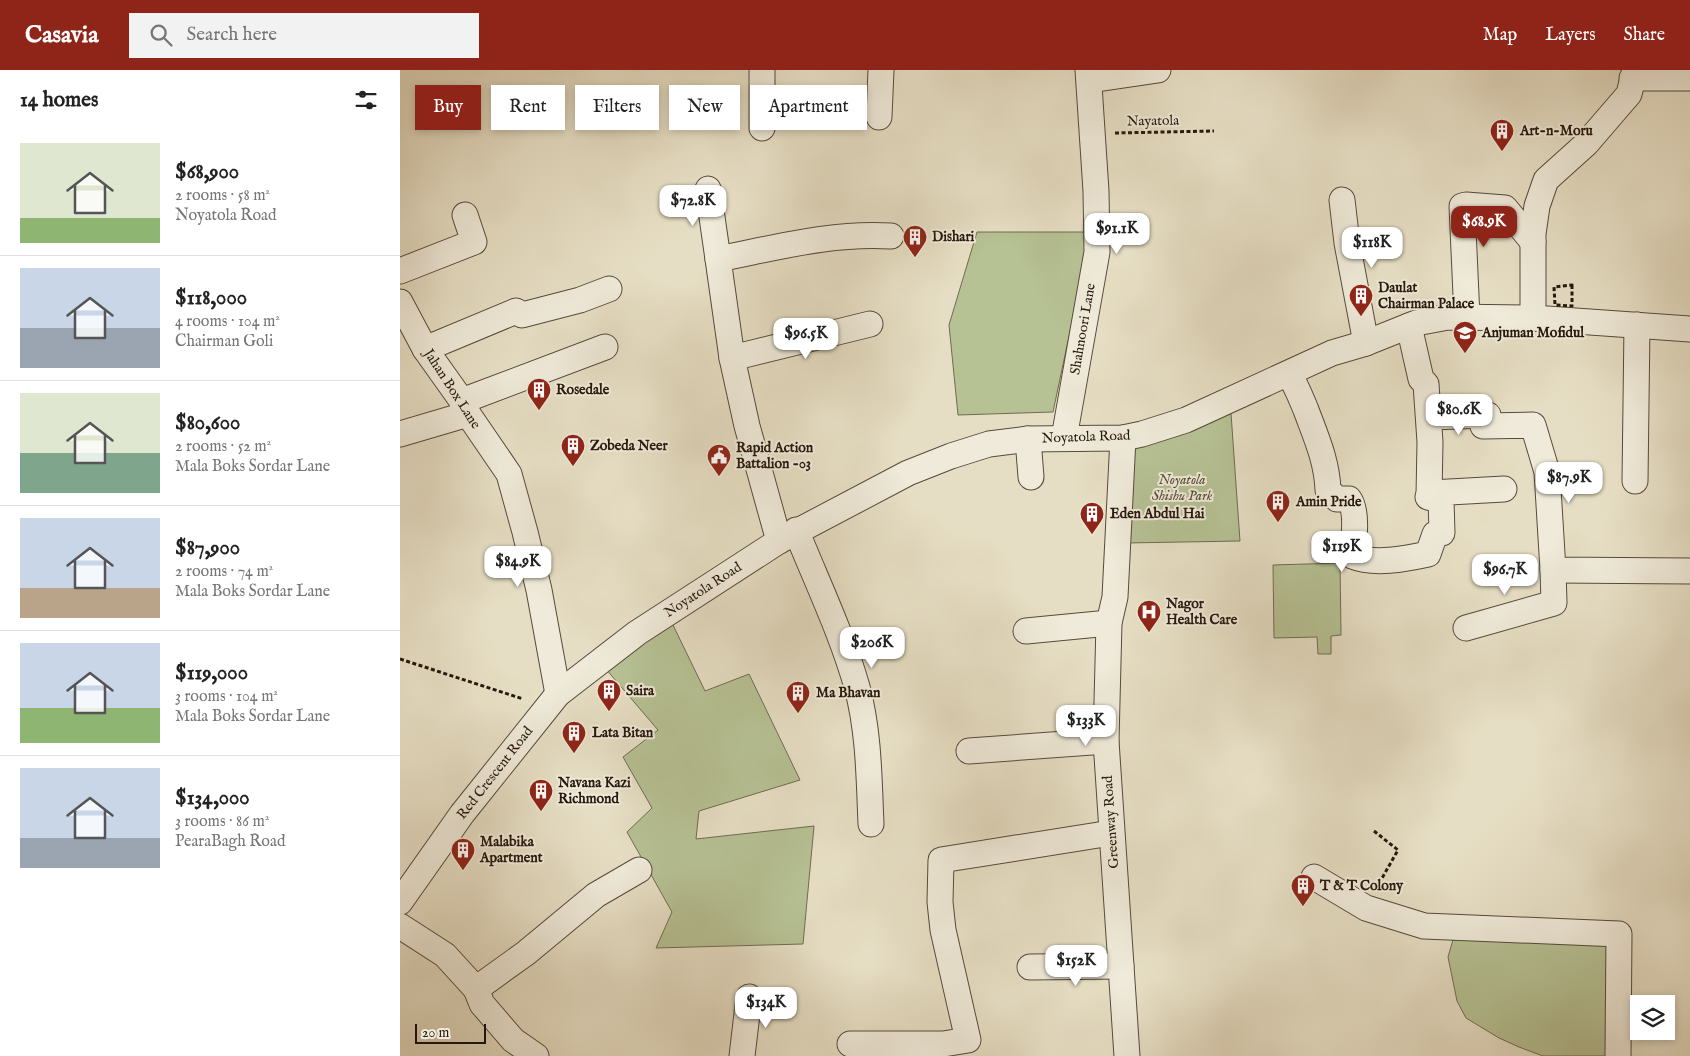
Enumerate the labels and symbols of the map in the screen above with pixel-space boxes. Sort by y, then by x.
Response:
street label: Nayatola [1127,112,1180,130]
building icon: Art-n-Moru [1489,118,1515,152]
place label: Art-n-Moru [1519,122,1594,140]
pin: $72.8K [652,184,734,227]
pin: $68.9K [1443,206,1525,248]
pin: $91.1K [1076,212,1158,255]
building icon: Dishari [902,224,928,258]
pin: $118K [1337,226,1407,269]
place label: Dishari [932,228,975,246]
place label: Daulat Chairman Palace [1378,279,1475,313]
street label: Shahnoori Lane [1066,281,1100,376]
building icon: Daulat Chairman Palace [1348,283,1374,317]
pin: $96.5K [765,318,847,360]
school or university icon: Anjuman Mofidul [1452,320,1478,354]
place label: Anjuman Mofidul [1481,324,1585,342]
street label: Jahan Box Lane [418,344,485,433]
building icon: Rosedale [526,377,552,411]
place label: Rosedale [556,381,610,399]
pin: $80.6K [1418,394,1500,436]
street label: Noyatola Road [1041,426,1131,448]
building icon: Zobeda Neer [560,433,586,467]
place label: Zobeda Neer [590,437,668,455]
place label: Rapid Action Battalion -03 [736,439,814,473]
public building icon: Rapid Action Battalion -03 [706,443,732,477]
pin: $87.9K [1528,462,1610,504]
park label: Noyatola Shishu Park [1152,471,1213,505]
building icon: Amin Pride [1265,489,1291,523]
place label: Amin Pride [1295,493,1362,511]
building icon: Eden Abdul Hai [1079,501,1105,535]
place label: Eden Abdul Hai [1110,505,1205,523]
pin: $119K [1307,530,1377,573]
pin: $84.9K [477,546,559,588]
pin: $96.7K [1464,554,1546,596]
street label: Noyatola Road [661,558,746,622]
place label: Nagor Health Care [1165,595,1238,629]
hospital icon: Nagor Health Care [1136,599,1162,633]
pin: $206K [837,626,907,669]
building icon: Saira [596,678,622,712]
building icon: Ma Bhavan [785,680,811,714]
place label: Saira [626,682,655,700]
place label: Ma Bhavan [816,684,881,702]
pin: $133K [1051,704,1121,747]
building icon: Lata Bitan [561,720,587,754]
street label: Red Crescent Road [453,722,537,823]
place label: Lata Bitan [592,724,654,742]
place label: Navana Kazi Richmond [557,774,631,808]
street label: Greenway Road [1099,774,1123,869]
building icon: Navana Kazi Richmond [528,778,554,812]
place label: Malabika Apartment [479,833,543,867]
building icon: Malabika Apartment [450,837,476,871]
building icon: T & T Colony [1290,873,1316,907]
place label: T & T Colony [1319,877,1404,895]
pin: $152K [1041,944,1111,987]
pin: $134K [731,986,801,1029]
scale bar [415,1021,486,1044]

